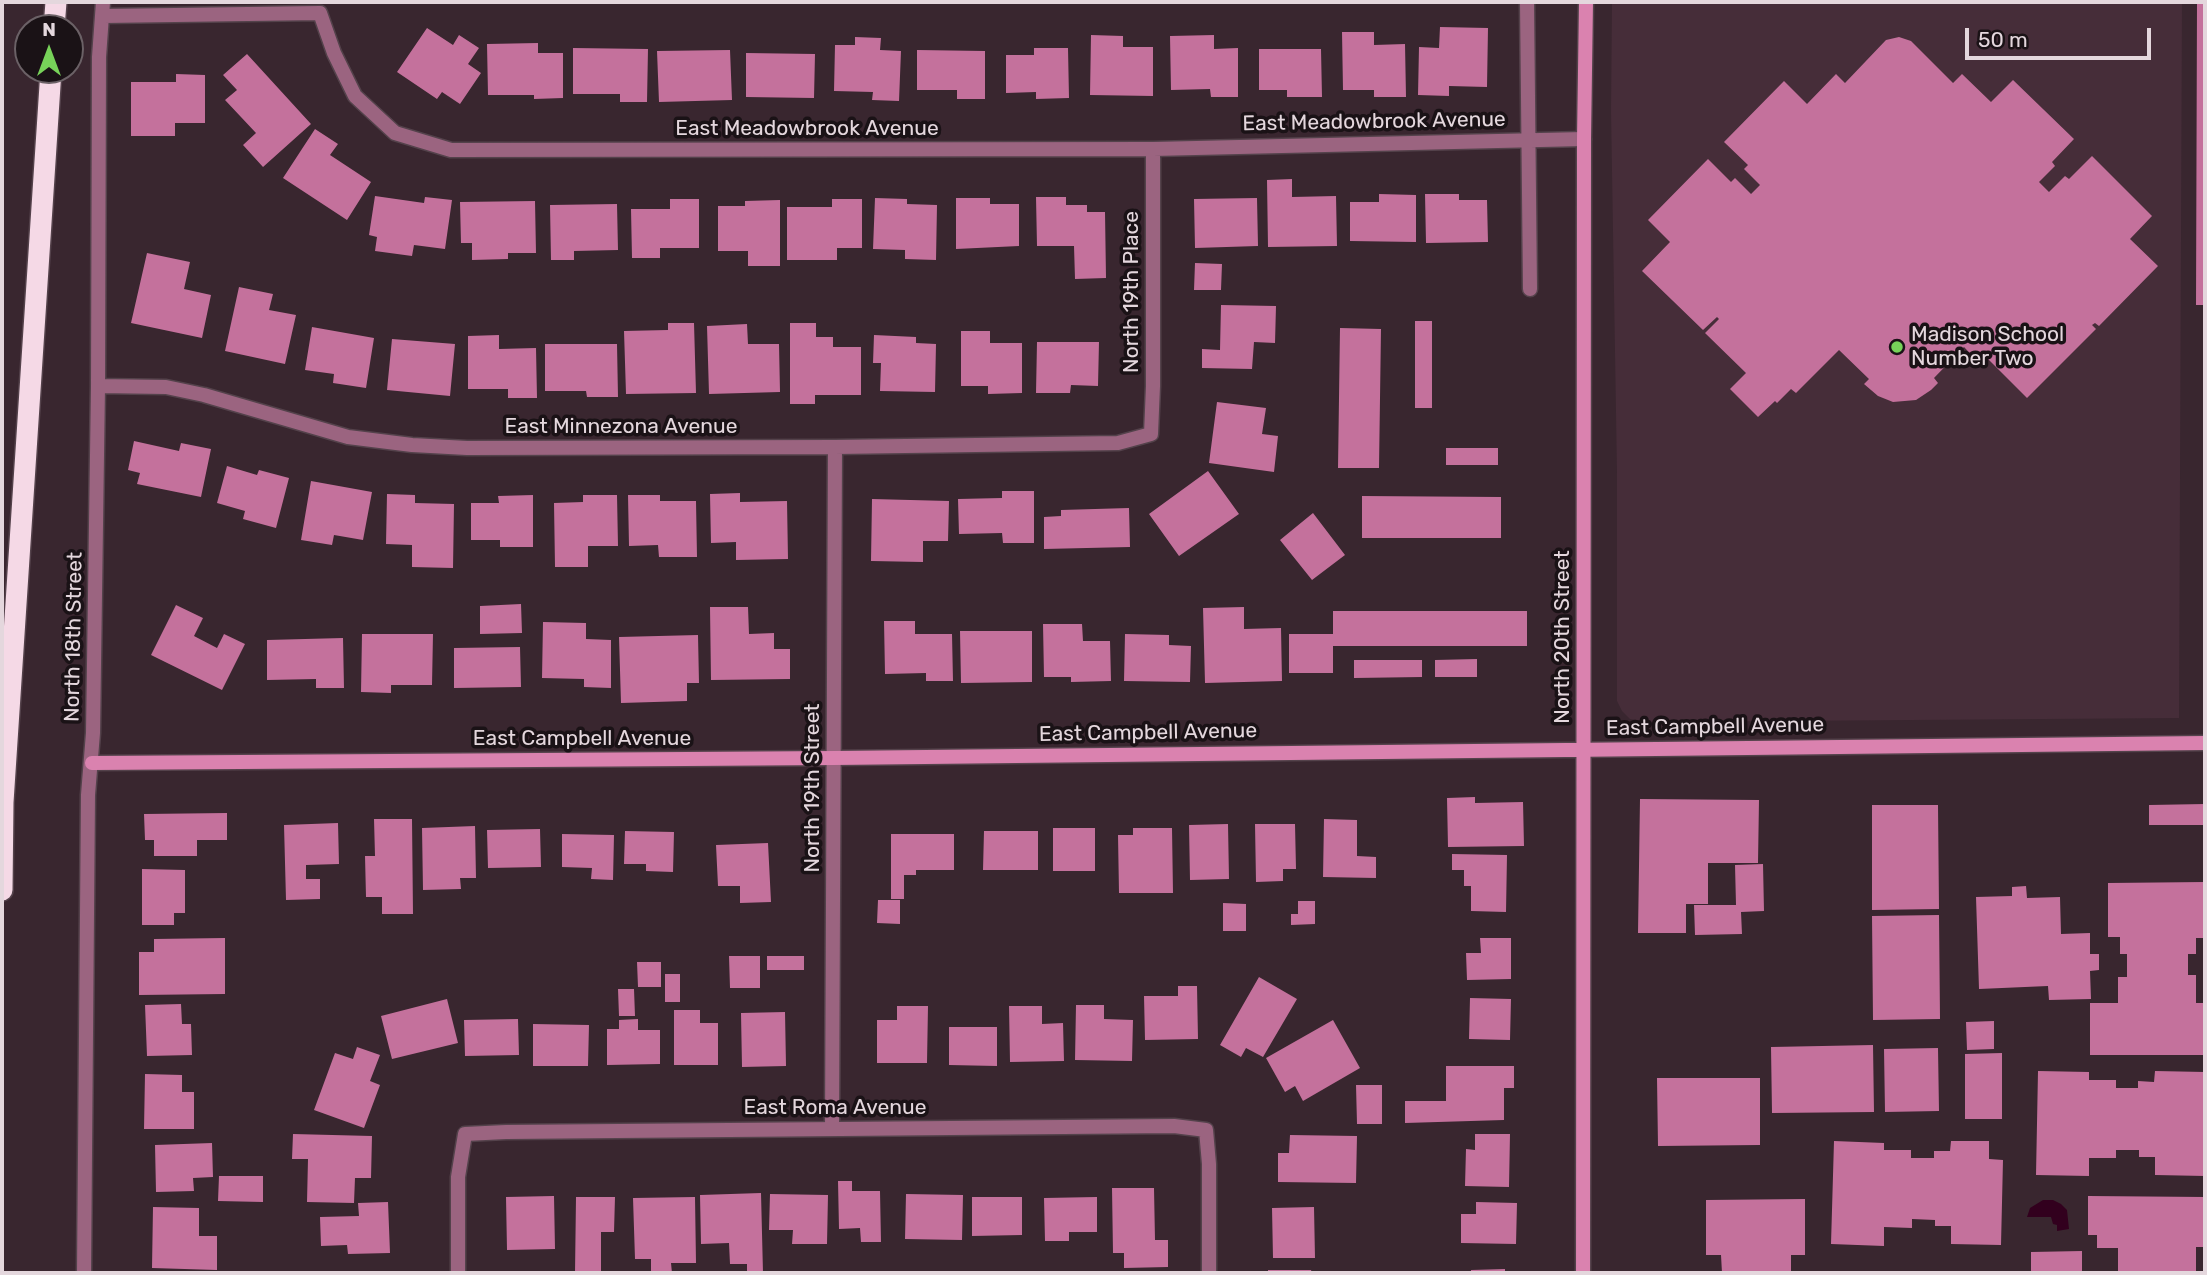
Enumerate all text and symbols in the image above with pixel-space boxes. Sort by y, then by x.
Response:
north arrow [14,14,84,84]
scale bar [1969,14,2154,58]
text: N [42,18,56,41]
text: 50 m [1978,27,2028,52]
street label: East Meadowbrook Avenue [1242,107,1506,137]
street label: East Meadowbrook Avenue [675,116,939,142]
street label: North 19th Place [1119,211,1145,373]
place label: Madison School Number Two [1911,322,2064,372]
marker: Madison School Number Two [1889,339,1905,355]
street label: East Minnezona Avenue [505,414,737,440]
street label: North 20th Street [1550,550,1576,724]
street label: North 18th Street [60,552,88,722]
street label: North 19th Street [800,703,826,873]
street label: East Campbell Avenue [1606,712,1824,742]
street label: East Campbell Avenue [1039,718,1257,748]
street label: East Campbell Avenue [473,726,691,752]
street label: East Roma Avenue [743,1095,927,1121]

